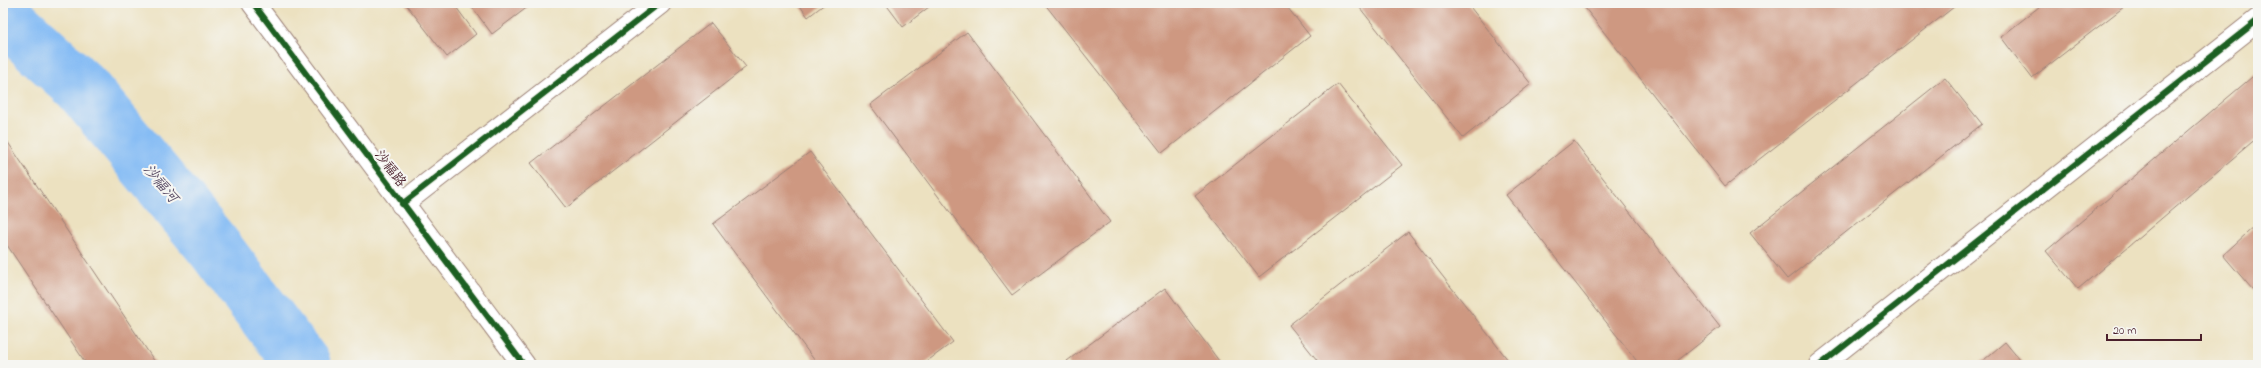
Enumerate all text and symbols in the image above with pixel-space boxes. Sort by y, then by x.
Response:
street label: 沙福路 [369,146,411,192]
water label: 沙福河 [137,159,185,210]
scale bar [2107,316,2201,342]
text: 20 m [2113,322,2136,340]

